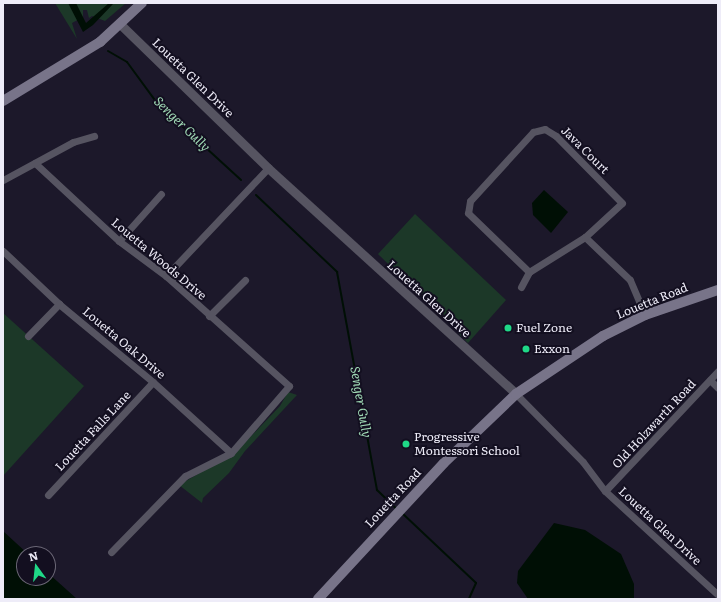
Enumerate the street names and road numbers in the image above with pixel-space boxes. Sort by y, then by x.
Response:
street label: Louetta Glen Drive [149,35,237,121]
street label: Java Court [558,123,612,177]
street label: Louetta Woods Drive [109,215,209,303]
street label: Louetta Glen Drive [384,258,474,340]
street label: Louetta Road [614,280,690,322]
street label: Louetta Oak Drive [80,304,168,382]
street label: Old Holzwarth Road [609,377,699,471]
street label: Louetta Falls Lane [52,388,134,474]
street label: Louetta Road [362,465,424,531]
street label: Louetta Glen Drive [616,484,704,568]

